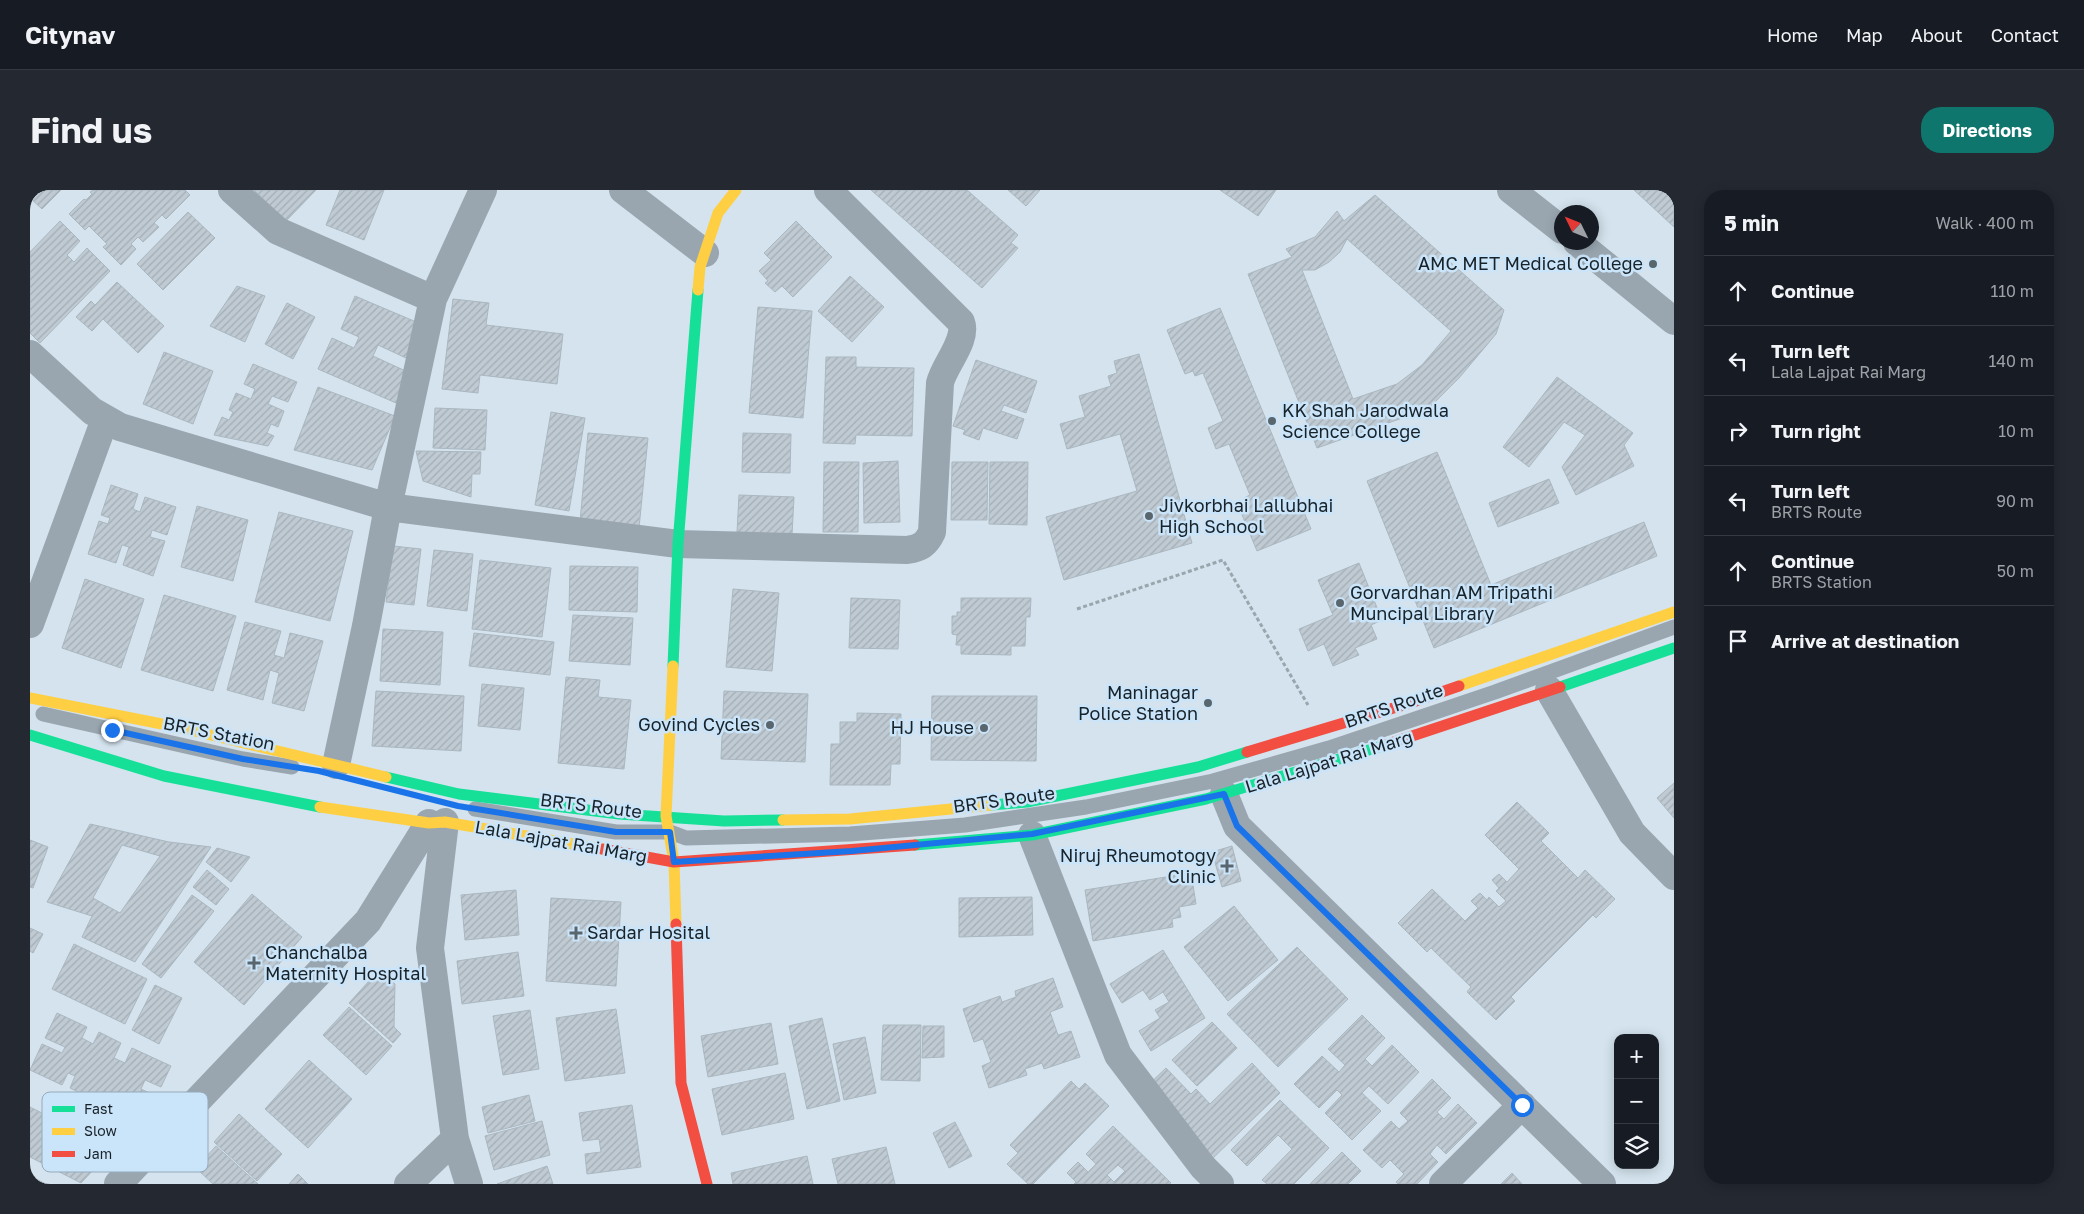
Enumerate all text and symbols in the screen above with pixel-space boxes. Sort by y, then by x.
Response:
text: Citynav [25,20,115,49]
text: Home [1767,24,1818,46]
text: Map [1846,24,1883,46]
text: About [1911,24,1963,46]
text: Contact [1991,24,2059,46]
button: Directions [1921,107,2054,153]
text: Find us [30,109,152,151]
north arrow [1554,205,1599,250]
text: 5 min [1724,210,1779,236]
text: Walk · 400 m [1936,213,2034,233]
place label: AMC MET Medical College [1418,252,1643,274]
marker: AMC MET Medical College [1647,258,1659,270]
icon: ahead [1724,277,1752,305]
text: Continue [1771,279,1854,302]
text: 110 m [1990,281,2034,301]
text: Turn left [1771,339,1850,362]
icon: left [1724,347,1752,375]
text: 140 m [1988,351,2034,371]
text: Lala Lajpat Rai Marg [1771,362,1926,382]
place label: KK Shah Jarodwala Science College [1282,399,1449,442]
marker: KK Shah Jarodwala Science College [1266,415,1278,427]
icon: right [1724,417,1752,445]
text: Turn right [1771,419,1861,442]
text: 10 m [1998,421,2034,441]
text: Turn left [1771,479,1850,502]
icon: left [1724,487,1752,515]
text: 90 m [1996,491,2034,511]
place label: Jivkorbhai Lallubhai High School [1159,494,1333,537]
text: BRTS Route [1771,502,1862,522]
marker: Jivkorbhai Lallubhai High School [1143,510,1155,522]
text: Continue [1771,549,1854,572]
icon: ahead [1724,557,1752,585]
text: 50 m [1997,561,2034,581]
text: BRTS Station [1771,572,1872,592]
place label: Gorvardhan AM Tripathi Muncipal Library [1350,581,1553,624]
marker: Gorvardhan AM Tripathi Muncipal Library [1334,597,1346,609]
icon: arrive [1724,627,1752,655]
text: Arrive at destination [1771,629,1959,652]
street label: BRTS Route [1342,678,1446,732]
place label: Maninagar Police Station [1078,681,1198,724]
marker: Maninagar Police Station [1202,697,1214,709]
street label: BRTS Station [161,711,277,755]
place label: Govind Cycles [638,713,760,735]
place label: HJ House [890,716,974,738]
route end [101,719,124,742]
marker: Govind Cycles [764,719,776,731]
marker: HJ House [978,722,990,734]
street label: Lala Lajpat Rai Marg [1242,725,1415,797]
street label: BRTS Route [952,781,1056,817]
street label: BRTS Route [539,788,643,822]
street label: Lala Lajpat Rai Marg [473,815,649,867]
place label: Niruj Rheumotogy Clinic [1060,844,1216,887]
marker: Niruj Rheumotogy Clinic [1220,859,1234,873]
place label: Sardar Hosital [587,921,711,943]
marker: Sardar Hosital [569,926,583,940]
place label: Chanchalba Maternity Hospital [265,941,426,984]
marker: Chanchalba Maternity Hospital [247,956,261,970]
map controls [1614,1034,1659,1169]
button: + [1614,1034,1659,1079]
button: − [1614,1079,1659,1124]
legend [42,1092,208,1172]
route start [1511,1094,1534,1117]
text: Fast [84,1100,113,1117]
text: Slow [84,1122,117,1139]
button: layers [1614,1124,1659,1169]
text: Jam [84,1145,112,1162]

